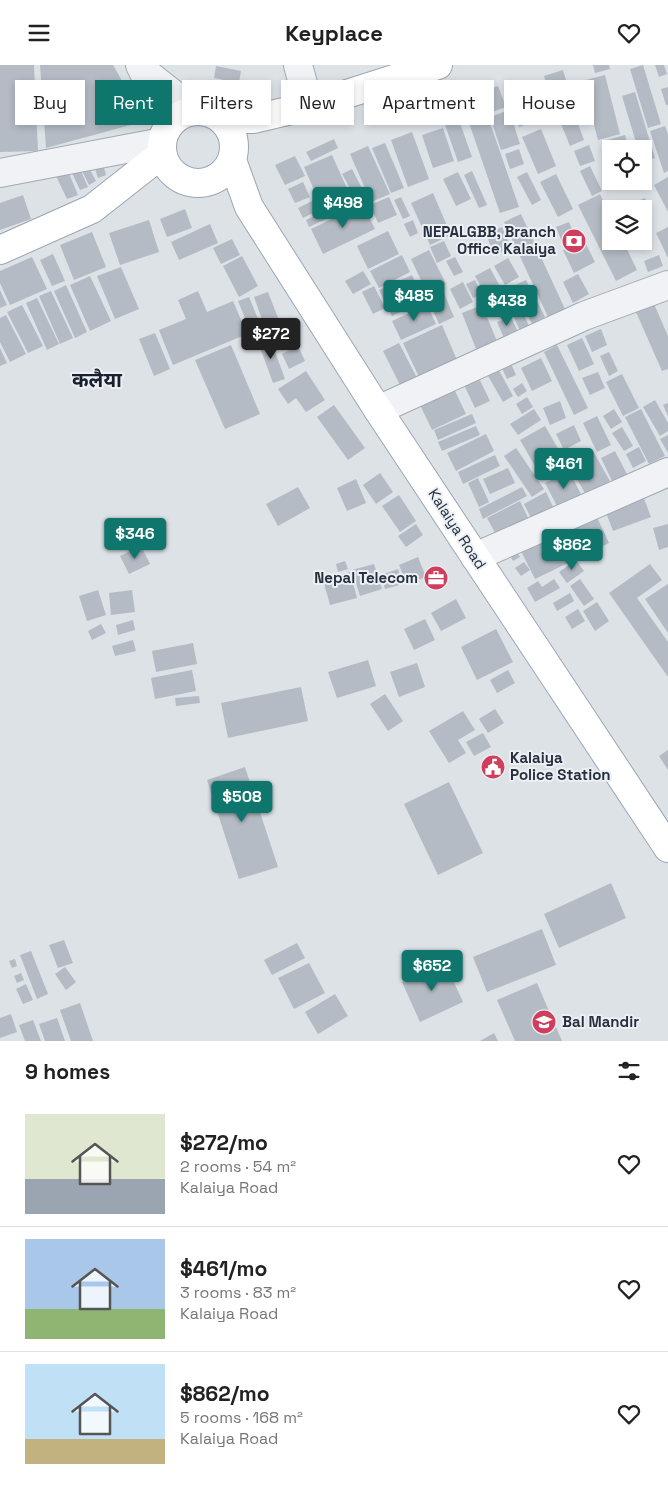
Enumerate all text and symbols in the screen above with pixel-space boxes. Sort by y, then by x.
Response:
icon: menu [25,19,53,47]
text: Keyplace [285,19,383,47]
icon: heart [615,19,643,47]
chip: Buy [15,80,85,125]
chip: Rent [95,80,172,125]
chip: Filters [182,80,271,125]
chip: New [281,80,354,125]
chip: Apartment [364,80,494,125]
chip: House [504,80,594,125]
map controls [602,140,652,250]
button: locate [602,140,652,190]
pin: $498 [313,186,373,229]
text: $498 [323,192,363,213]
button: layers [602,200,652,250]
place label: NEPALGBB, Branch Office Kalaiya [423,222,556,258]
bank icon: NEPALGBB, Branch Office Kalaiya [561,228,587,254]
pin: $485 [384,279,444,322]
text: $485 [394,285,434,306]
pin: $438 [477,285,537,327]
text: $438 [487,290,527,311]
pin: $272 [241,317,301,360]
text: $272 [252,323,290,344]
district label: कलैया [72,367,123,393]
pin: $461 [534,447,594,490]
text: $461 [546,453,582,474]
street label: Kalaiya Road [424,485,491,573]
pin: $346 [105,517,165,560]
text: $346 [115,523,155,544]
pin: $862 [542,529,602,571]
text: $862 [553,534,591,555]
office icon: Nepal Telecom [423,565,449,591]
place label: Nepal Telecom [314,568,418,587]
place label: Kalaiya Police Station [510,748,611,784]
public building icon: Kalaiya Police Station [480,754,506,780]
pin: $508 [212,781,272,823]
text: $508 [222,786,262,807]
pin: $652 [402,949,462,992]
text: $652 [413,955,451,976]
school or university icon: Bal Mandir [531,1009,557,1035]
place label: Bal Mandir [562,1012,639,1031]
icon: filters [615,1057,643,1085]
text: 9 homes [25,1058,110,1085]
text: $272/mo [180,1129,268,1156]
icon: home [65,1134,125,1194]
icon: heart [615,1150,643,1178]
text: 2 rooms · 54 m² [180,1156,296,1177]
text: Kalaiya Road [180,1177,278,1198]
text: $461/mo [180,1255,267,1282]
icon: home [65,1259,125,1319]
icon: heart [615,1275,643,1303]
text: 3 rooms · 83 m² [180,1282,296,1303]
text: Kalaiya Road [180,1303,278,1324]
text: $862/mo [180,1380,270,1407]
icon: home [65,1384,125,1444]
icon: heart [615,1400,643,1428]
text: 5 rooms · 168 m² [180,1407,303,1428]
text: Kalaiya Road [180,1428,278,1449]

